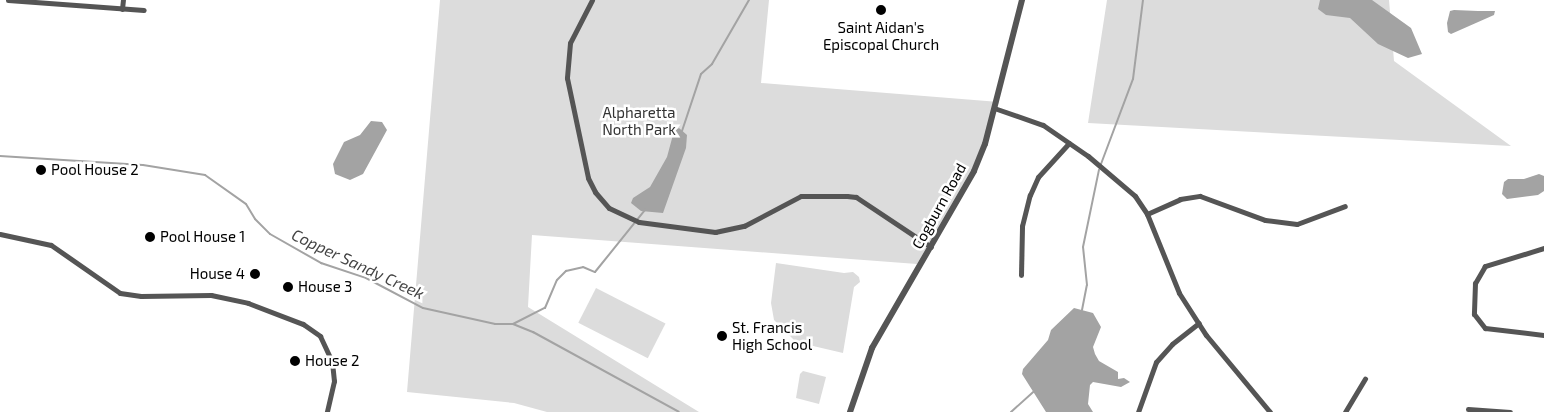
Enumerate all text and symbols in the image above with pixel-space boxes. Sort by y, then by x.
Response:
marker: Saint Aidan's Episcopal Church [875,4,887,16]
place label: Saint Aidan's Episcopal Church [823,18,939,53]
park label: Alpharetta North Park [602,103,676,138]
street label: Cogburn Road [908,160,970,252]
place label: Pool House 2 [51,161,139,179]
marker: Pool House 2 [35,164,47,176]
water label: Copper Sandy Creek [288,225,428,303]
place label: Pool House 1 [160,228,246,246]
marker: Pool House 1 [144,231,156,243]
place label: House 4 [190,265,245,283]
marker: House 4 [249,268,261,280]
place label: House 3 [298,278,352,296]
marker: House 3 [282,281,294,293]
place label: St. Francis High School [732,318,812,353]
marker: St. Francis High School [716,330,728,342]
place label: House 2 [305,352,360,370]
marker: House 2 [289,355,301,367]

